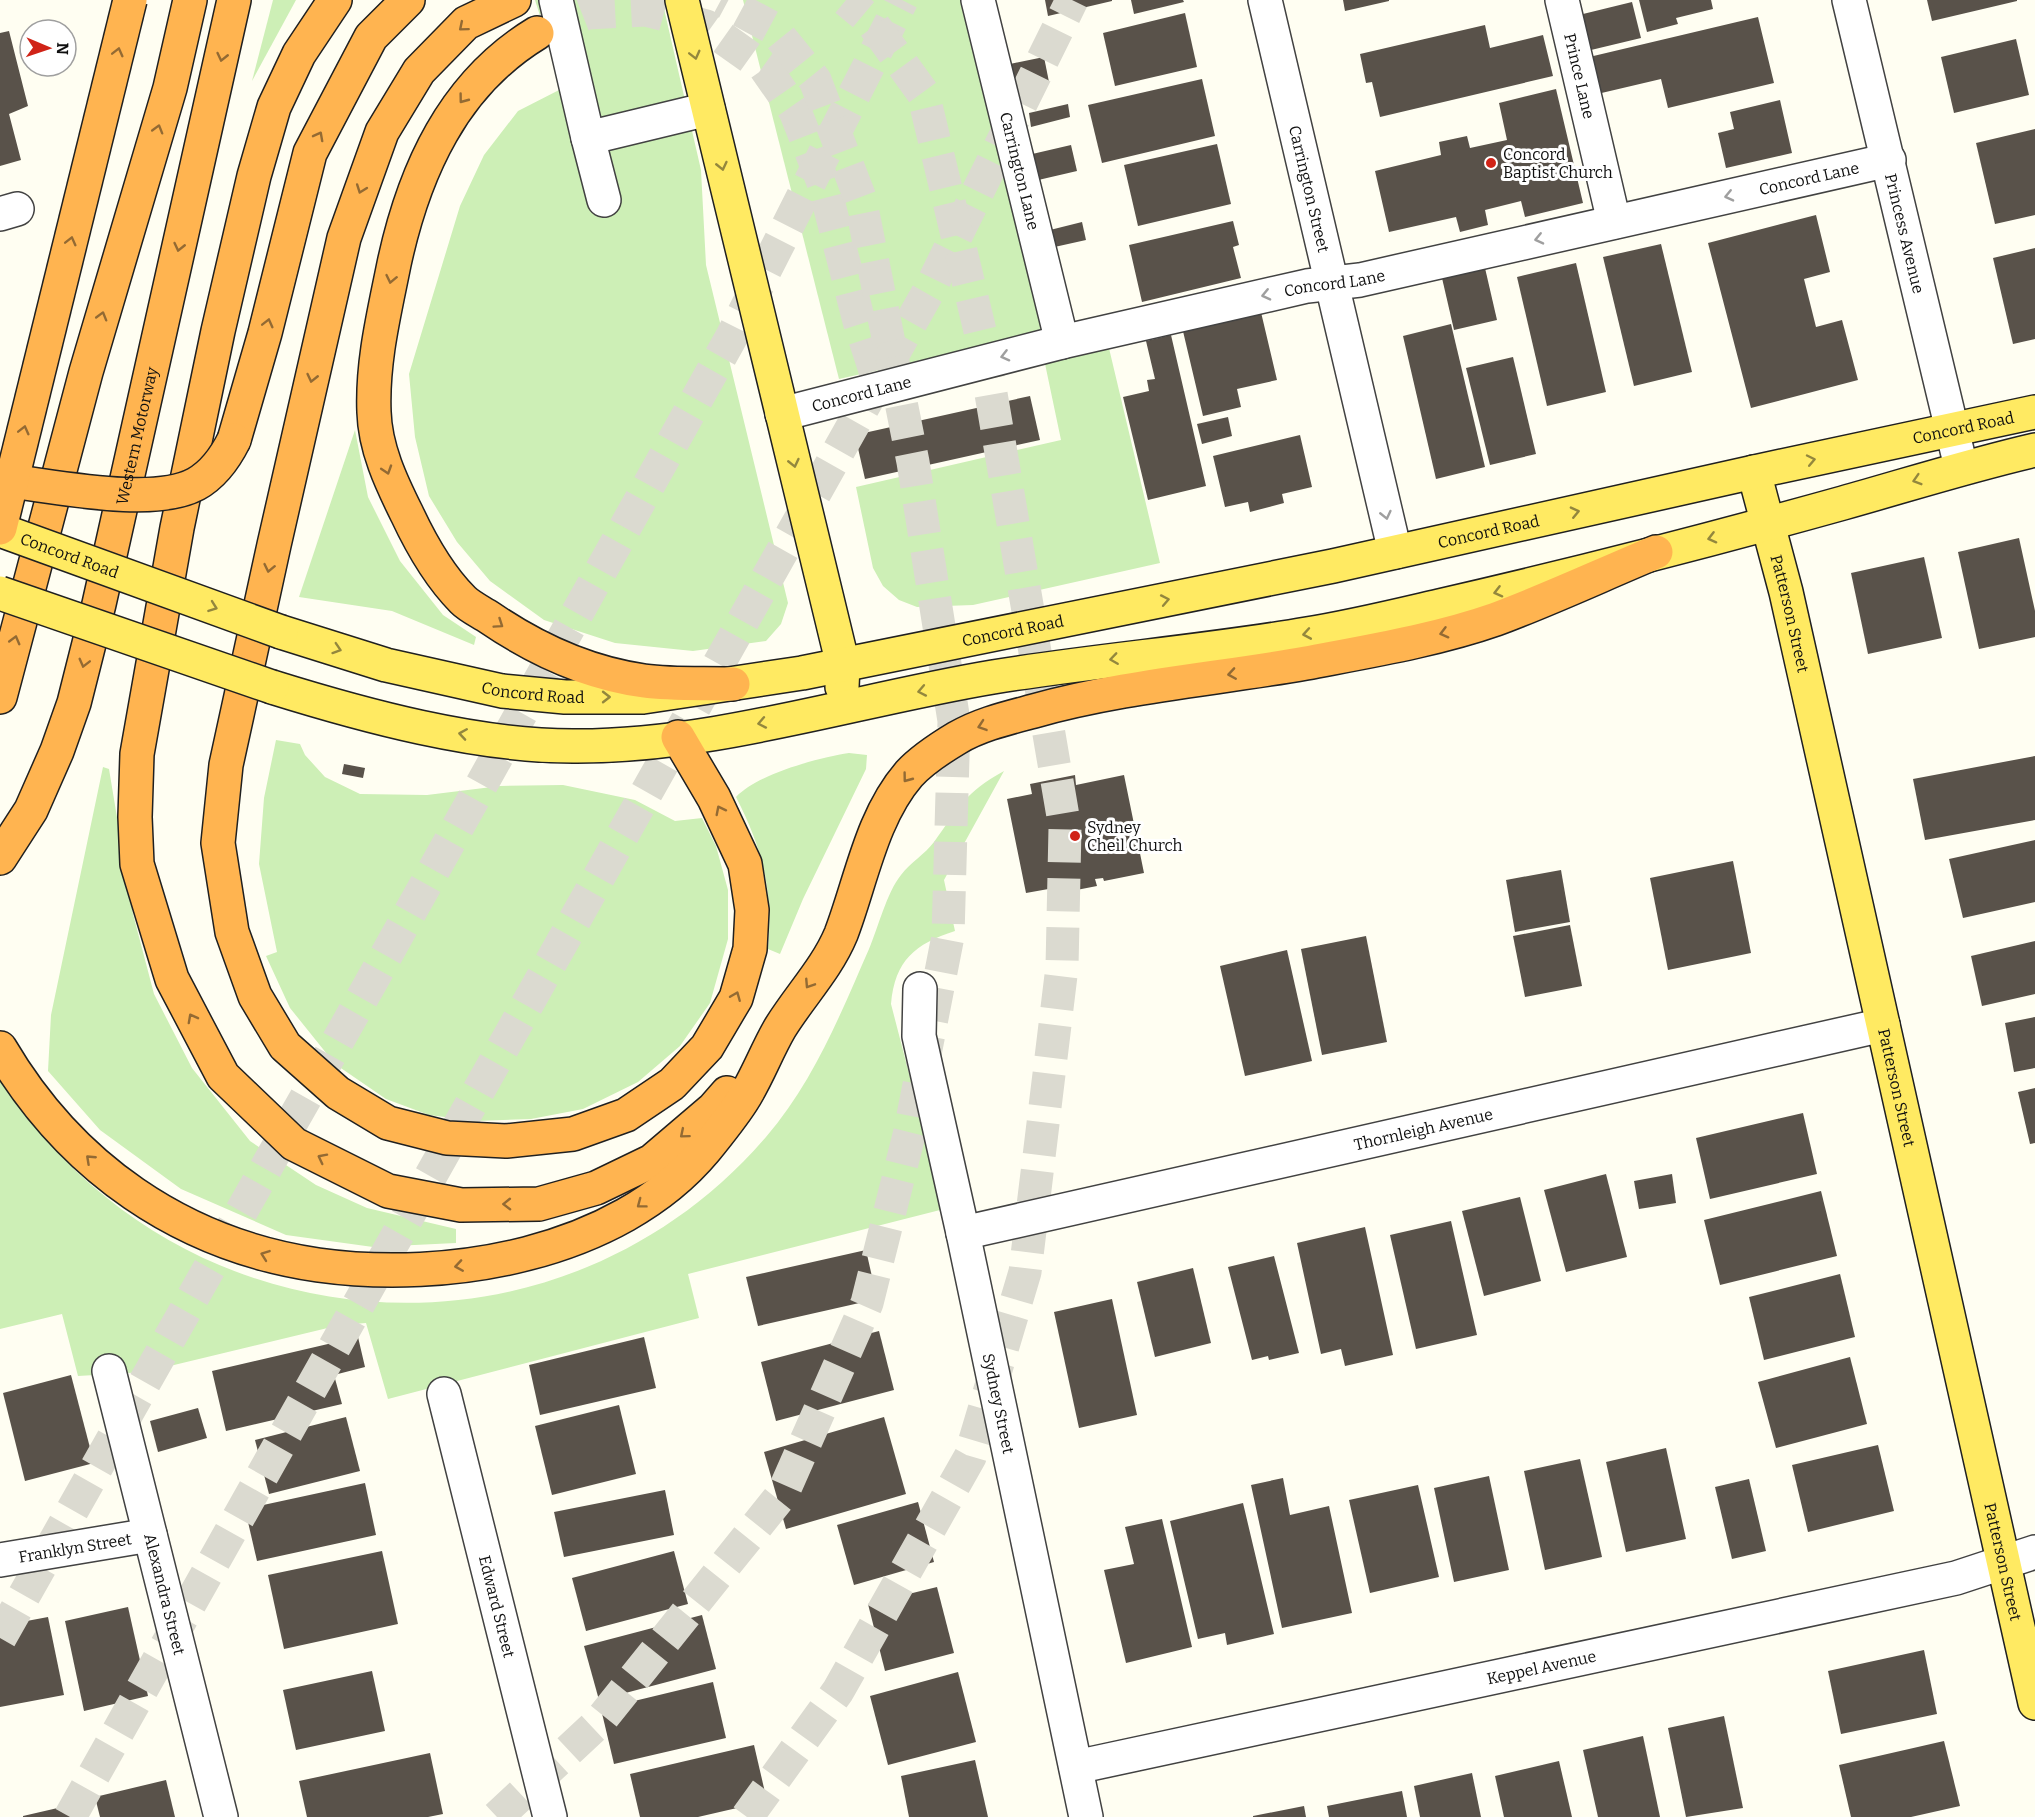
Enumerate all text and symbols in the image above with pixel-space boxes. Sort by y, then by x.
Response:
north arrow [18,18,78,78]
one-way arrow [459,20,470,31]
street label: Prince Lane [1561,31,1599,121]
text: N [53,42,72,55]
one-way arrow [110,47,123,57]
one-way arrow [688,49,701,59]
one-way arrow [216,52,229,62]
one-way arrow [459,93,470,104]
street label: Carrington Lane [996,110,1044,232]
one-way arrow [151,124,163,135]
street label: Carrington Street [1285,124,1334,254]
one-way arrow [312,131,324,142]
place label: Concord Baptist Church [1503,145,1613,182]
marker: Concord Baptist Church [1484,156,1498,170]
street label: Concord Lane [1757,158,1861,199]
one-way arrow [715,161,728,171]
street label: Princess Avenue [1881,172,1929,295]
one-way arrow [355,183,368,194]
one-way arrow [1724,189,1734,202]
one-way arrow [1534,232,1544,245]
one-way arrow [64,236,76,247]
one-way arrow [173,242,186,252]
street label: Concord Lane [1282,265,1387,300]
one-way arrow [386,273,399,283]
one-way arrow [1261,288,1271,301]
one-way arrow [95,311,107,322]
one-way arrow [260,318,273,328]
one-way arrow [1000,349,1010,362]
street label: Western Motorway [112,365,161,506]
street label: Concord Lane [810,372,913,415]
one-way arrow [306,373,319,383]
street label: Concord Road [1911,407,2016,447]
one-way arrow [17,426,30,436]
one-way arrow [1806,454,1816,467]
one-way arrow [786,458,799,468]
one-way arrow [380,464,392,475]
one-way arrow [1912,473,1923,485]
one-way arrow [1570,506,1580,519]
one-way arrow [1379,510,1392,520]
street label: Concord Road [1436,511,1541,552]
street label: Concord Road [18,529,122,582]
one-way arrow [1707,530,1717,543]
street label: Patterson Street [1767,552,1813,674]
one-way arrow [263,563,276,573]
one-way arrow [1493,584,1503,597]
one-way arrow [1160,594,1170,607]
one-way arrow [207,600,218,613]
street label: Concord Road [960,611,1066,650]
one-way arrow [493,617,503,629]
one-way arrow [1439,626,1450,638]
one-way arrow [1303,627,1313,640]
one-way arrow [8,635,21,645]
one-way arrow [331,642,342,655]
one-way arrow [1109,653,1119,665]
one-way arrow [79,657,91,667]
one-way arrow [1227,668,1237,680]
street label: Concord Road [480,677,585,707]
one-way arrow [917,684,927,697]
one-way arrow [602,691,611,703]
one-way arrow [757,716,767,729]
one-way arrow [977,719,988,732]
one-way arrow [459,728,468,740]
one-way arrow [903,772,914,783]
one-way arrow [716,806,727,816]
place label: Sydney Cheil Church [1087,818,1182,855]
marker: Sydney Cheil Church [1068,829,1082,843]
one-way arrow [805,978,816,989]
one-way arrow [728,992,741,1002]
one-way arrow [188,1013,199,1024]
street label: Patterson Street [1875,1027,1920,1149]
street label: Thornleigh Avenue [1352,1104,1495,1154]
one-way arrow [680,1126,691,1137]
one-way arrow [317,1153,328,1165]
one-way arrow [87,1155,97,1166]
one-way arrow [637,1197,648,1208]
one-way arrow [503,1198,512,1210]
one-way arrow [260,1249,271,1262]
one-way arrow [454,1260,463,1272]
street label: Sydney Street [979,1351,1019,1456]
street label: Patterson Street [1981,1501,2026,1623]
street label: Franklyn Street [17,1529,133,1566]
street label: Alexandra Street [141,1531,189,1657]
street label: Edward Street [475,1553,519,1660]
street label: Keppel Avenue [1485,1646,1598,1688]

